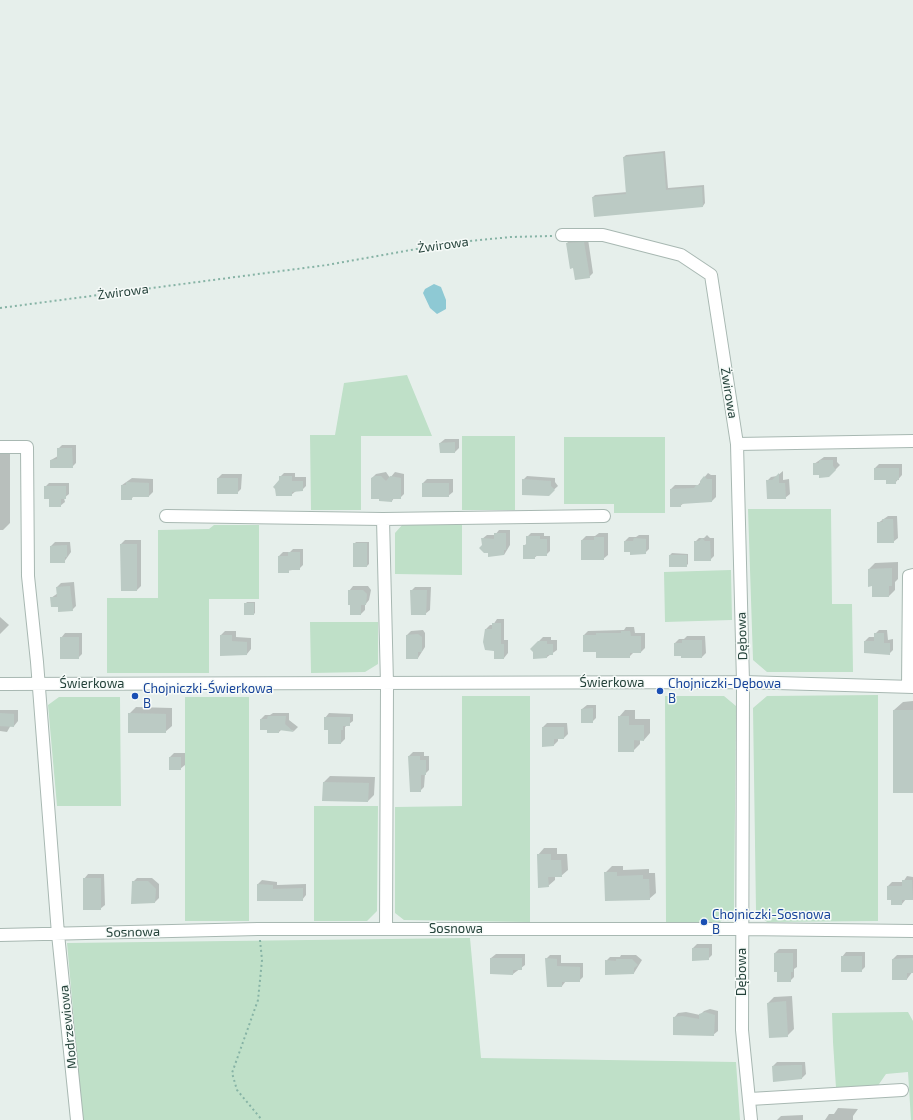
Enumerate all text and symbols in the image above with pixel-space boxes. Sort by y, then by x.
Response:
street label: Żwirowa [416,234,470,256]
street label: Żwirowa [97,281,149,303]
street label: Żwirowa [717,366,741,420]
street label: Dębowa [733,612,751,660]
street label: Świerkowa [580,675,644,691]
street label: Świerkowa [60,676,124,692]
place label: Chojniczki-Dębowa B [668,676,781,707]
place label: Chojniczki-Świerkowa B [143,681,273,712]
marker: Chojniczki-Dębowa B [655,686,665,696]
marker: Chojniczki-Świerkowa B [130,691,140,701]
place label: Chojniczki-Sosnowa B [712,907,831,938]
marker: Chojniczki-Sosnowa B [699,917,709,927]
street label: Sosnowa [429,921,483,937]
street label: Sosnowa [106,924,160,940]
street label: Dębowa [734,948,750,996]
street label: Modrzewiowa [56,984,80,1070]

